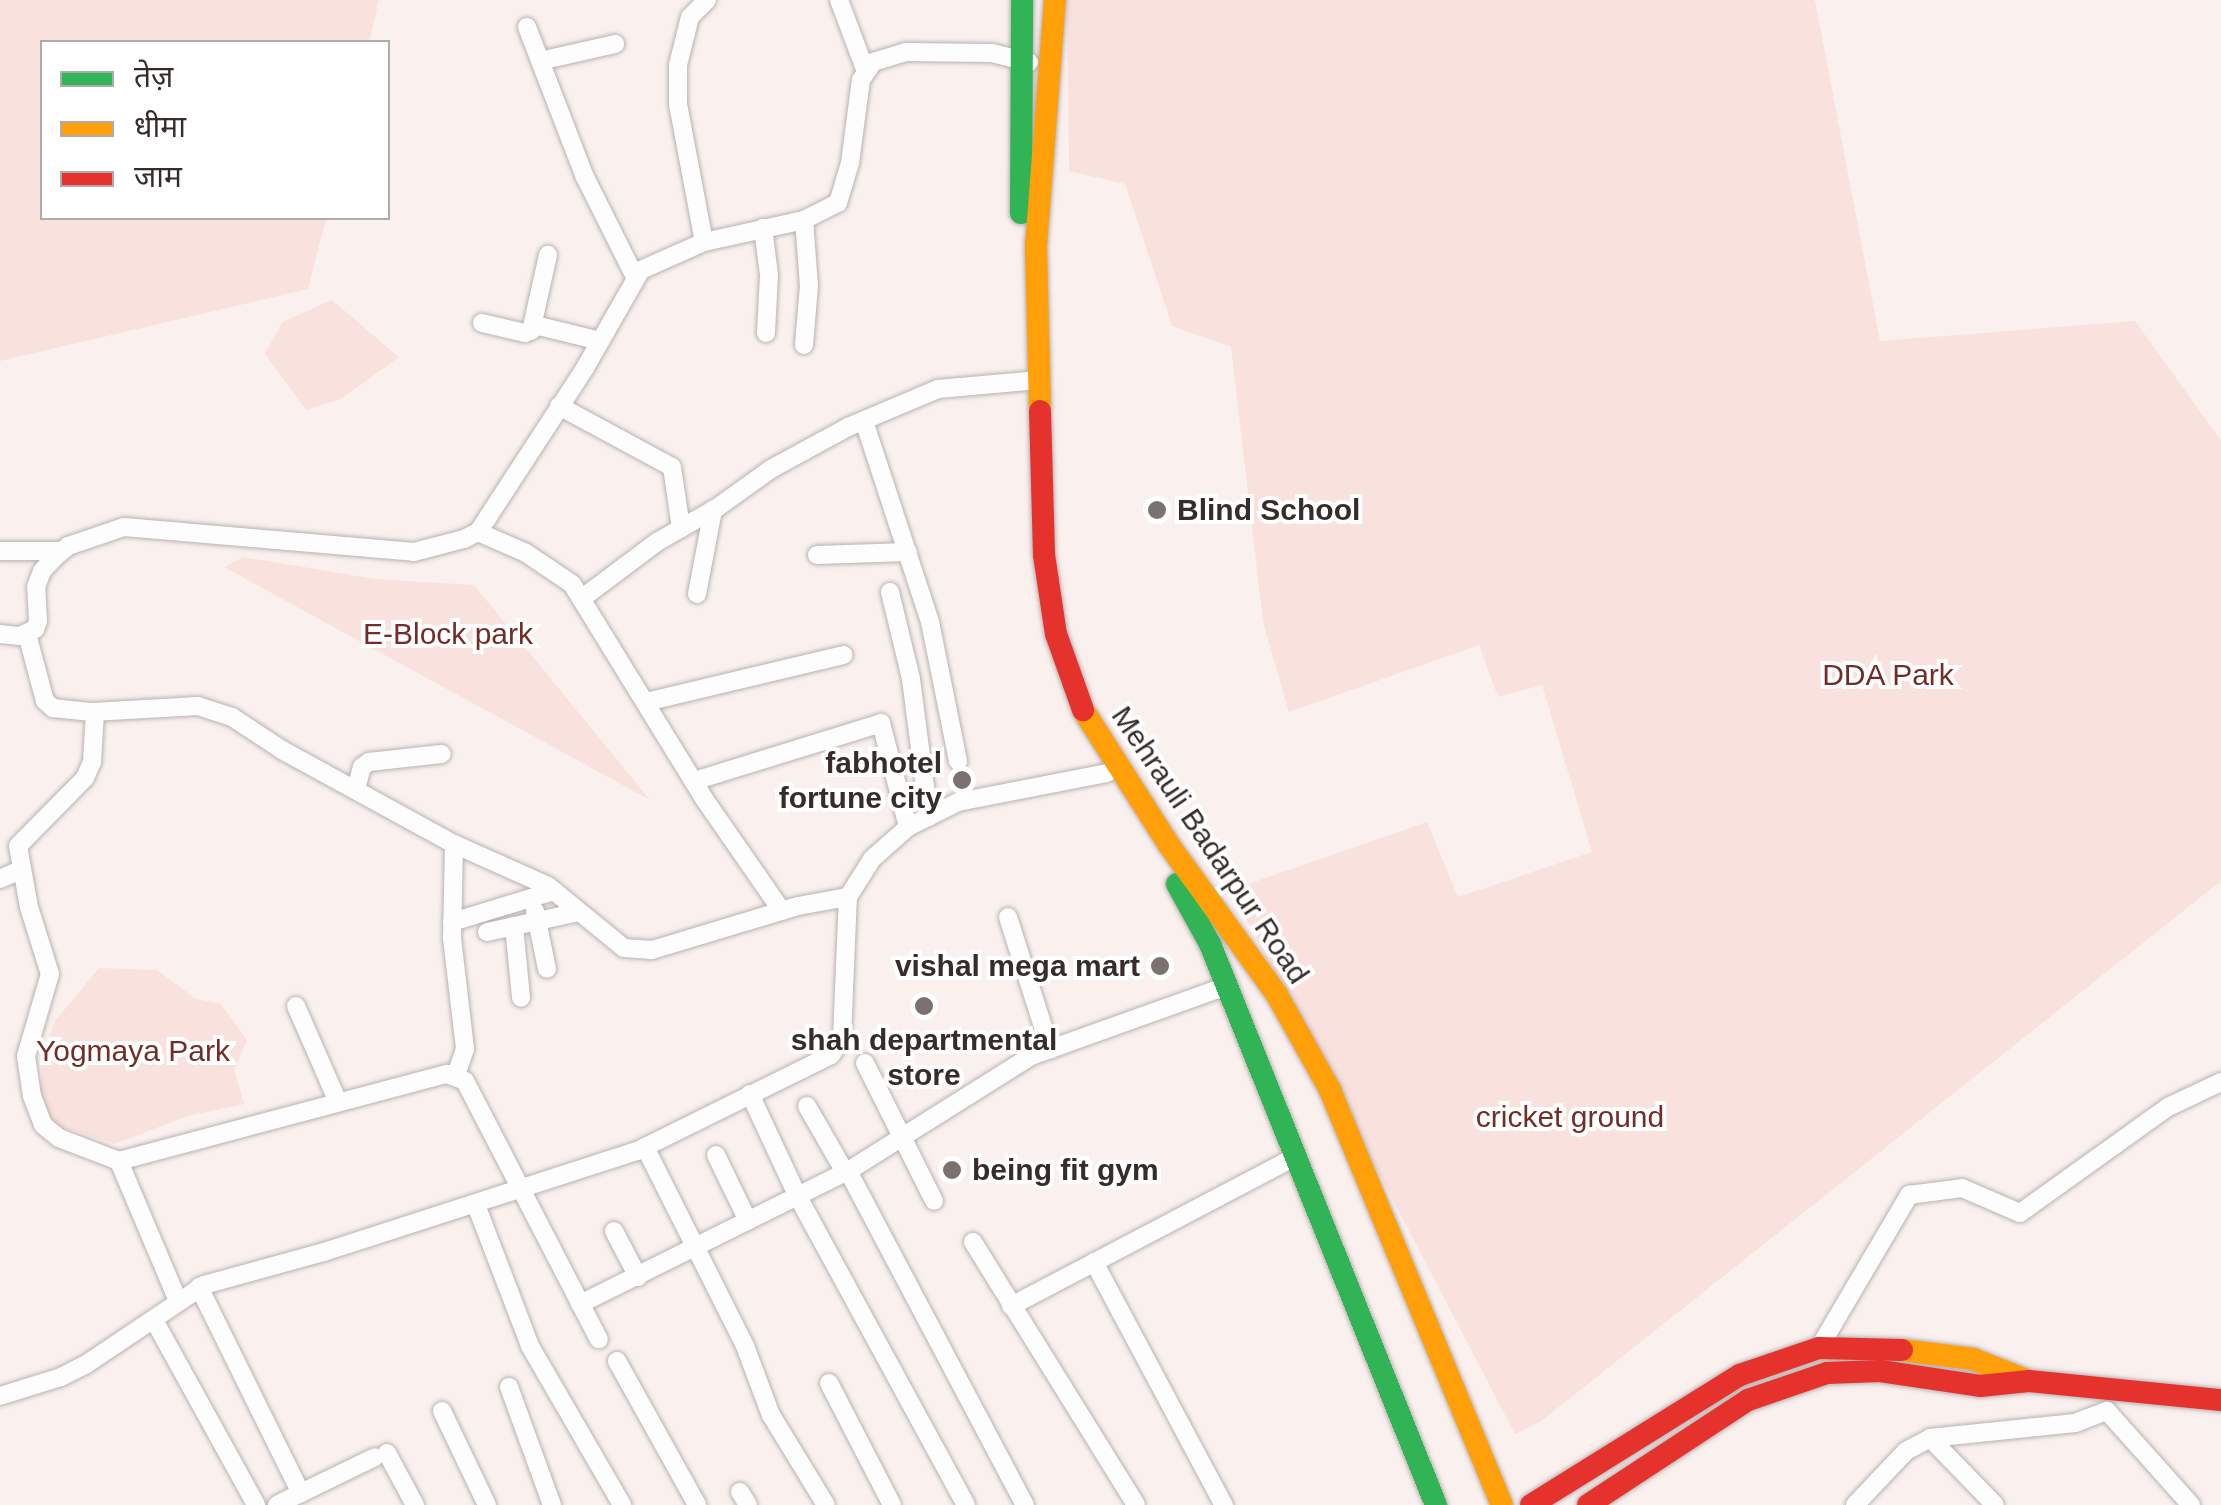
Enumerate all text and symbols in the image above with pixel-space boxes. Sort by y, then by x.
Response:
legend [40,40,390,220]
text: तेज़ [134,60,173,93]
text: धीमा [134,110,186,143]
text: जाम [134,160,182,193]
place label: Blind School [1177,492,1360,528]
marker: Blind School [1146,499,1168,521]
park label: E-Block park [363,616,533,652]
park label: DDA Park [1821,657,1955,693]
street label: Mehrauli Badarpur Road [1104,699,1316,991]
place label: fabhotel fortune city [779,745,942,816]
marker: fabhotel fortune city [951,769,973,791]
place label: vishal mega mart [895,948,1140,984]
marker: vishal mega mart [1149,955,1171,977]
marker: shah departmental store [913,995,935,1017]
place label: shah departmental store [791,1022,1057,1092]
park label: Yogmaya Park [36,1033,230,1069]
park label: cricket ground [1476,1099,1664,1135]
place label: being fit gym [972,1152,1159,1188]
marker: being fit gym [941,1159,963,1181]

